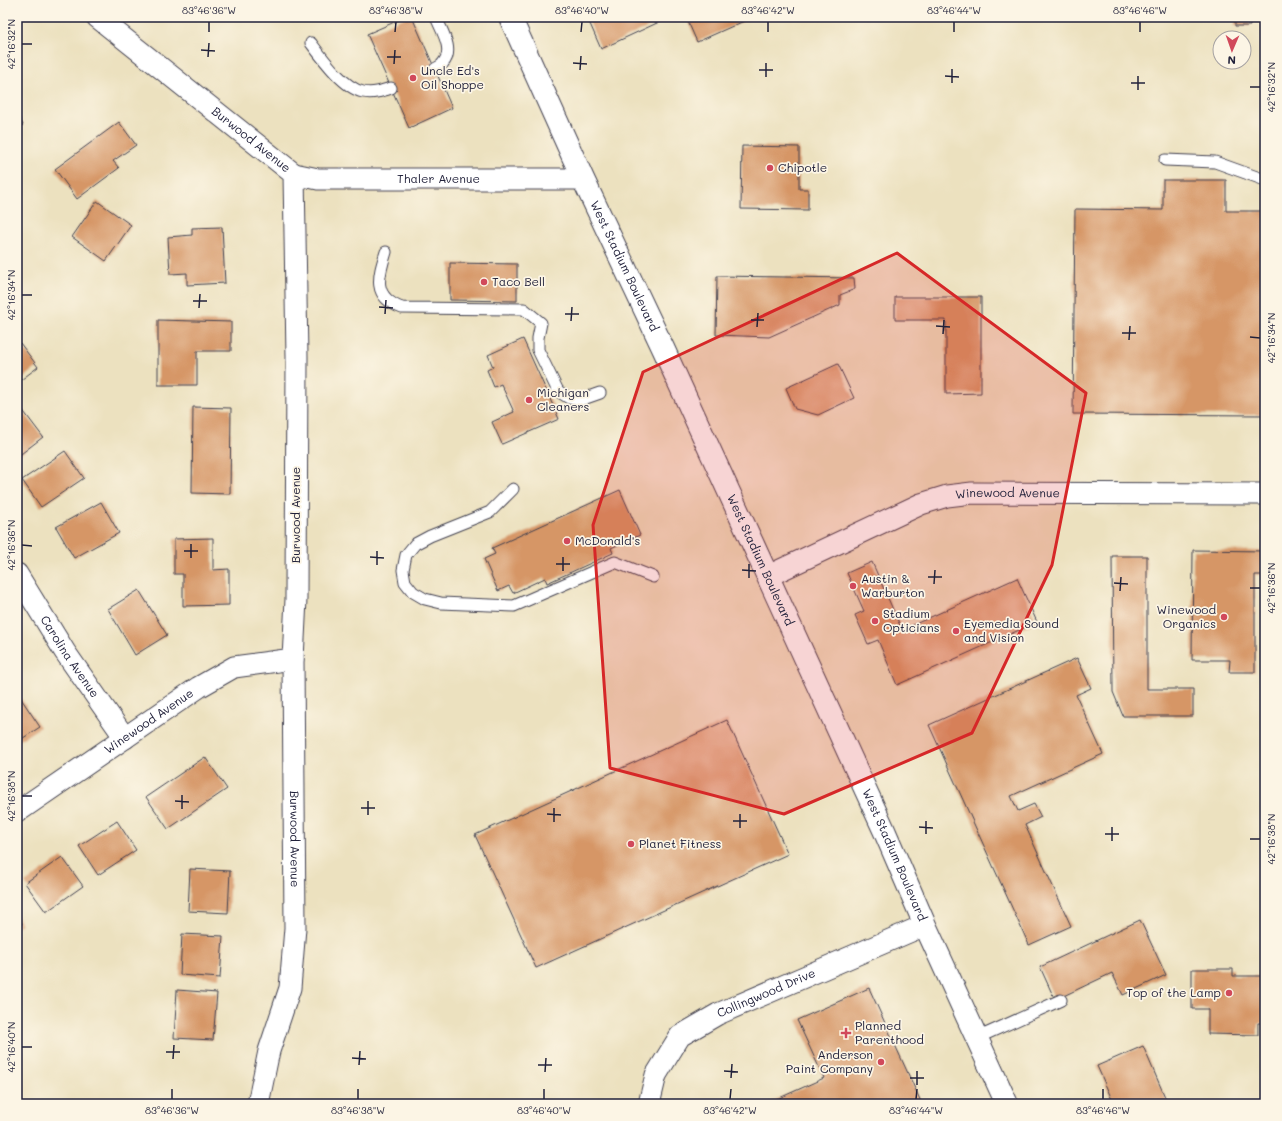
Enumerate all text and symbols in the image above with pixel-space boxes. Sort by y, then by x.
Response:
text: 83°46'36"W [182,3,236,17]
text: 83°46'38"W [369,3,423,17]
text: 83°46'40"W [555,3,609,17]
text: 83°46'42"W [741,3,795,17]
text: 83°46'44"W [927,3,981,17]
text: 83°46'46"W [1113,3,1167,17]
text: 42°16'32"N [4,19,18,69]
north arrow [1212,30,1252,70]
text: N [1227,53,1236,68]
place label: Uncle Ed's Oil Shoppe [421,62,484,92]
text: 42°16'32"N [1264,62,1278,112]
marker: Uncle Ed's Oil Shoppe [408,73,418,83]
street label: Burwood Avenue [209,103,294,175]
place label: Chipotle [778,159,827,175]
marker: Chipotle [765,163,775,173]
street label: Thaler Avenue [397,170,480,186]
street label: West Stadium Boulevard [587,198,663,334]
text: 42°16'34"N [4,270,18,320]
place label: Taco Bell [492,273,545,289]
marker: Taco Bell [479,277,489,287]
text: 42°16'34"N [1264,313,1278,363]
place label: Michigan Cleaners [537,384,590,414]
marker: Michigan Cleaners [524,395,534,405]
street label: Burwood Avenue [287,467,303,563]
street label: Winewood Avenue [954,484,1060,502]
street label: West Stadium Boulevard [724,491,798,628]
text: 42°16'36"N [4,520,18,570]
place label: McDonald's [575,532,640,548]
marker: McDonald's [562,536,572,546]
text: 42°16'36"N [1264,563,1278,613]
place label: Austin & Warburton [861,570,924,600]
marker: Austin & Warburton [848,581,858,591]
place label: Winewood Organics [1157,601,1216,631]
place label: Stadium Opticians [883,605,940,635]
street label: Carolina Avenue [37,612,103,700]
marker: Winewood Organics [1219,612,1229,622]
place label: Eyemedia Sound and Vision [964,615,1059,645]
marker: Stadium Opticians [870,616,880,626]
marker: Eyemedia Sound and Vision [951,626,961,636]
street label: Winewood Avenue [101,684,196,757]
text: 42°16'38"N [4,771,18,821]
street label: West Stadium Boulevard [859,786,931,924]
street label: Burwood Avenue [287,791,304,887]
text: 42°16'38"N [1264,814,1278,864]
place label: Planet Fitness [639,835,722,851]
marker: Planet Fitness [626,839,636,849]
street label: Collingwood Drive [714,964,818,1021]
place label: Top of the Lamp [1126,984,1221,1000]
marker: Top of the Lamp [1224,988,1234,998]
place label: Planned Parenthood [855,1017,924,1047]
text: 42°16'40"N [4,1022,18,1072]
marker: Planned Parenthood [840,1027,852,1039]
place label: Anderson Paint Company [786,1046,873,1076]
marker: Anderson Paint Company [876,1057,886,1067]
text: 83°46'36"W [145,1103,199,1117]
text: 83°46'38"W [331,1103,385,1117]
text: 83°46'40"W [517,1103,571,1117]
text: 83°46'42"W [703,1103,757,1117]
text: 83°46'44"W [889,1103,943,1117]
text: 83°46'46"W [1076,1103,1130,1117]

